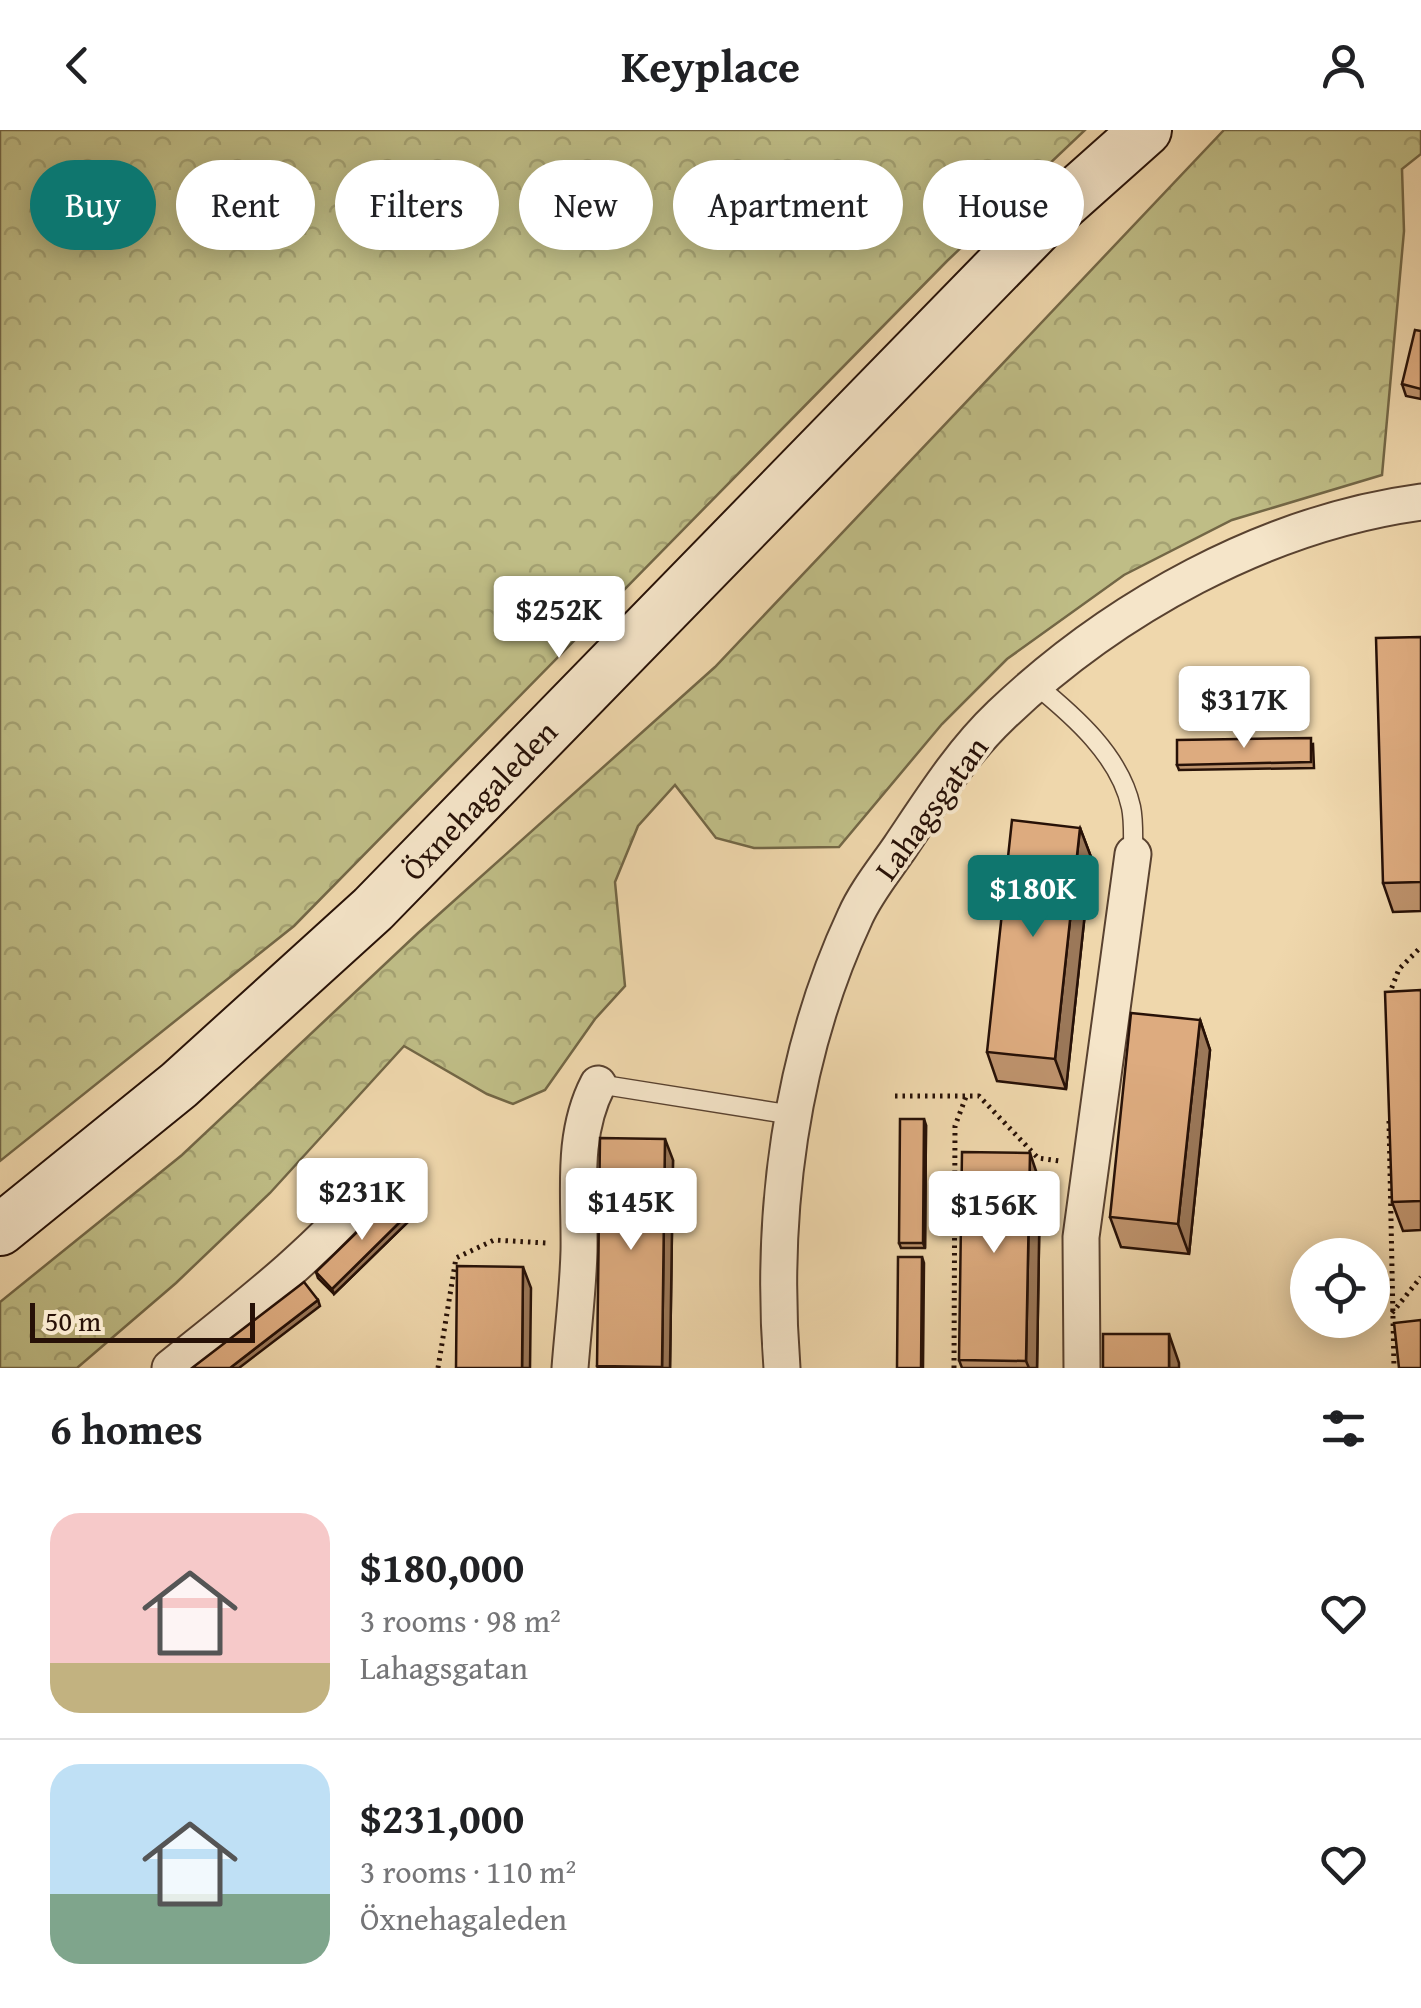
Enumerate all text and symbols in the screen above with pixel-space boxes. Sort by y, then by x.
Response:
text: Keyplace [621,33,800,98]
icon: back [50,38,105,93]
icon: person [1316,38,1371,93]
chip: Buy [30,160,156,250]
chip: Rent [176,160,315,250]
chip: Filters [335,160,499,250]
chip: New [519,160,653,250]
chip: Apartment [673,160,903,250]
chip: House [923,160,1084,250]
pin: $252K [489,576,629,661]
text: $252K [516,585,602,632]
pin: $317K [1174,666,1314,751]
text: $317K [1201,675,1287,722]
street label: Öxnehagaleden [390,709,568,891]
street label: Lahagsgatan [863,726,999,890]
pin: $180K [963,855,1103,940]
text: $180K [990,864,1076,911]
pin: $231K [292,1158,432,1243]
text: $231K [319,1167,405,1214]
pin: $145K [561,1168,701,1253]
pin: $156K [924,1171,1064,1256]
text: $145K [588,1177,674,1224]
text: $156K [951,1180,1037,1227]
map controls [1290,1238,1390,1338]
button: locate [1290,1238,1390,1338]
scale bar [30,1298,255,1342]
text: 50 m [45,1300,101,1341]
text: 6 homes [50,1398,203,1459]
icon: filters [1316,1401,1371,1456]
text: $180,000 [360,1536,524,1597]
icon: home [130,1553,250,1673]
icon: heart [1316,1586,1371,1641]
text: 3 rooms · 98 m² [360,1597,561,1644]
text: Lahagsgatan [360,1644,528,1691]
text: $231,000 [360,1787,524,1848]
icon: home [130,1804,250,1924]
icon: heart [1316,1837,1371,1892]
text: 3 rooms · 110 m² [360,1848,576,1895]
text: Öxnehagaleden [360,1895,567,1942]

